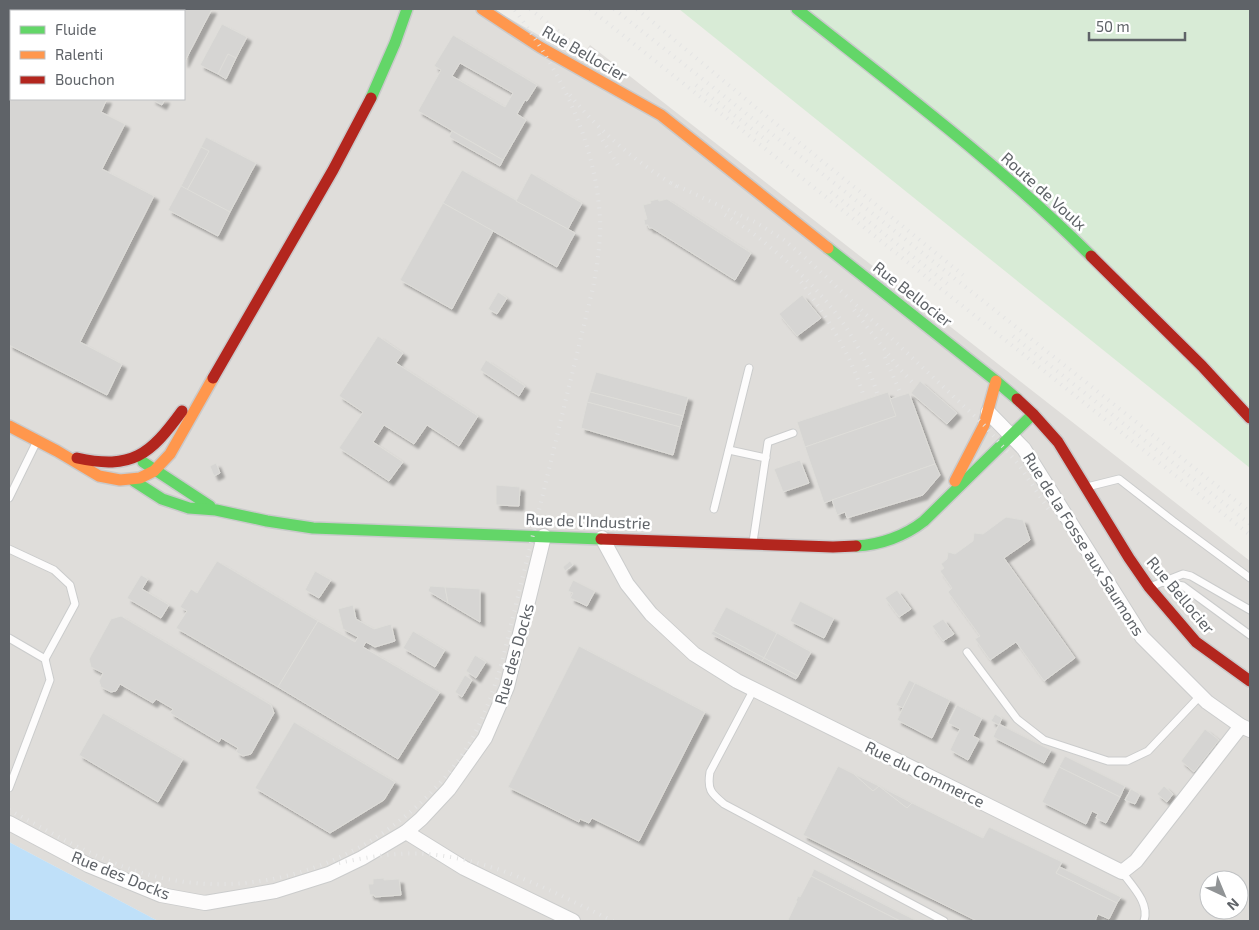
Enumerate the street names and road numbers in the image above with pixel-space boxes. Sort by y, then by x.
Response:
street label: Rue Bellocier [539,21,632,85]
street label: Route de Voulx [998,148,1091,234]
street label: Rue Bellocier [870,257,957,331]
street label: Rue de la Fosse aux Saumons [1020,448,1149,639]
street label: Rue de l'Industrie [525,509,651,532]
street label: Rue Bellocier [1144,552,1220,638]
street label: Rue des Docks [490,601,537,707]
street label: Rue du Commerce [862,736,988,811]
street label: Rue des Docks [69,846,173,903]

